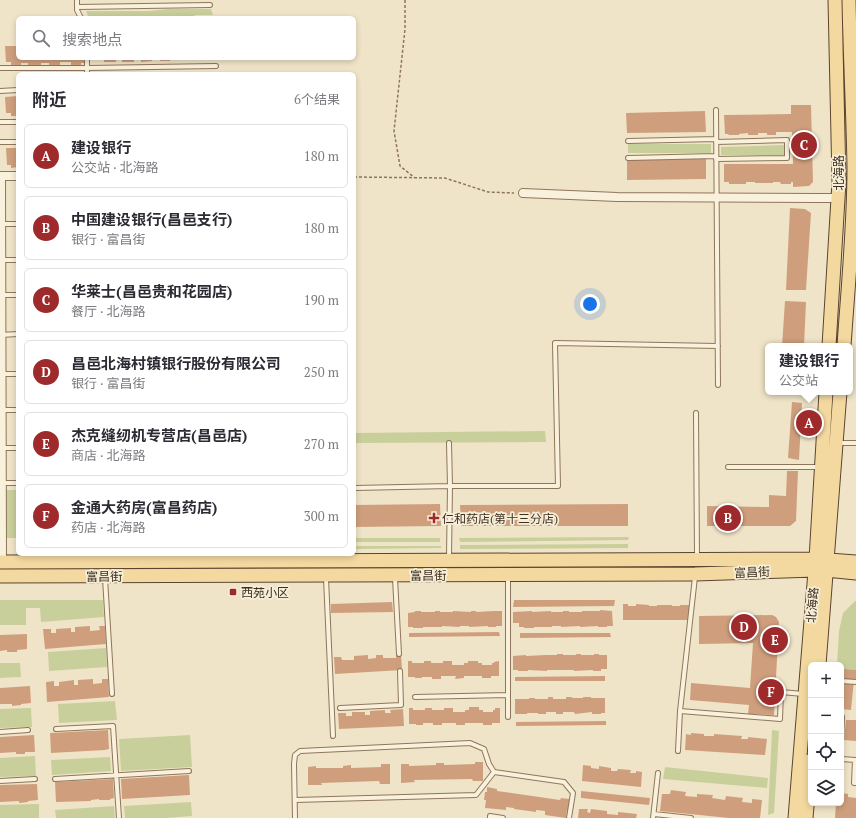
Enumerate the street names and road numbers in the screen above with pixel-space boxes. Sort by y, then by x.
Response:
street label: 北海路 [831,155,846,191]
street label: 富昌街 [734,564,770,580]
street label: 富昌街 [410,568,446,583]
street label: 富昌街 [86,569,122,584]
street label: 北海路 [803,586,821,624]

